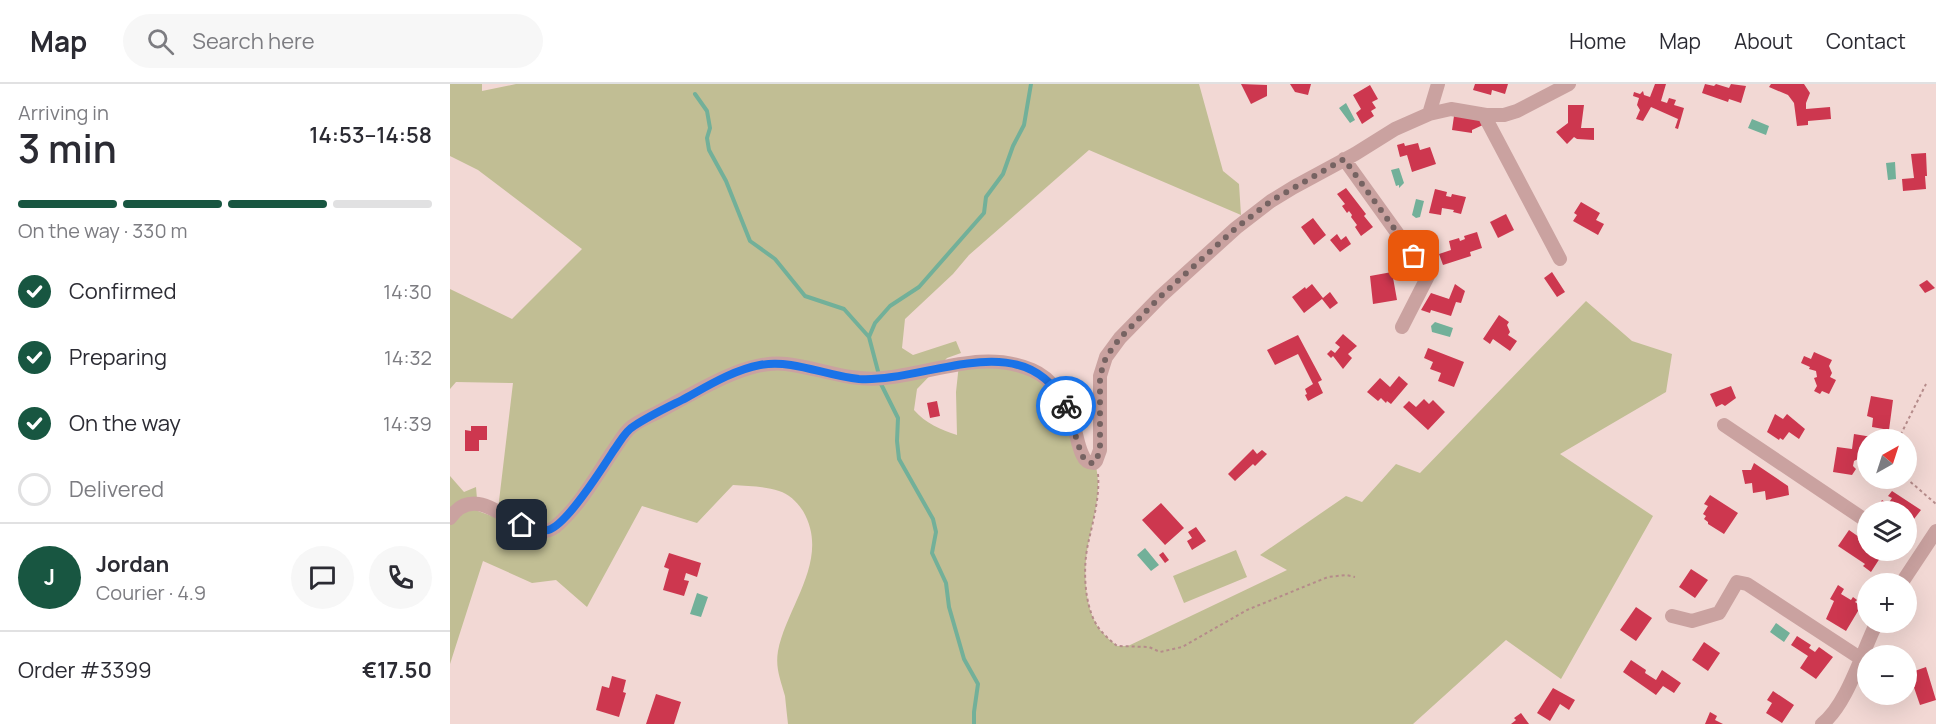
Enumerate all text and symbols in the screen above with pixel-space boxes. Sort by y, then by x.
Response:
search box [123,14,543,68]
text: Map [30,22,87,60]
icon: search [144,25,177,58]
text: Search here [192,26,315,56]
text: Home [1569,27,1626,55]
text: Map [1659,27,1701,55]
text: About [1734,27,1793,55]
text: Contact [1826,27,1906,55]
text: Arriving in [18,99,109,126]
text: 14:53–14:58 [309,120,432,150]
text: 3 min [18,121,117,175]
text: On the way · 330 m [18,217,188,244]
pin [1388,230,1439,281]
icon: bag [1397,239,1430,272]
icon: check [18,275,51,308]
text: Confirmed [69,276,177,306]
text: 14:30 [383,278,432,305]
icon: check [18,341,51,374]
text: Preparing [69,342,167,372]
text: 14:32 [384,344,432,371]
courier [1036,376,1096,436]
icon: bike [1050,390,1083,423]
icon: check [18,407,51,440]
text: On the way [69,408,181,438]
text: 14:39 [383,410,432,437]
north arrow [1857,429,1917,489]
map controls [1857,429,1917,705]
text: Delivered [69,474,164,504]
pin [496,499,547,550]
button: layers [1857,501,1917,561]
icon: home [505,508,538,541]
button: chat [291,546,354,609]
button: phone [369,546,432,609]
text: Jordan [96,549,169,579]
text: J [44,562,55,592]
button: + [1857,573,1917,633]
text: Courier · 4.9 [96,579,206,606]
button: − [1857,645,1917,705]
text: Order #3399 [18,655,152,685]
text: €17.50 [362,655,432,685]

